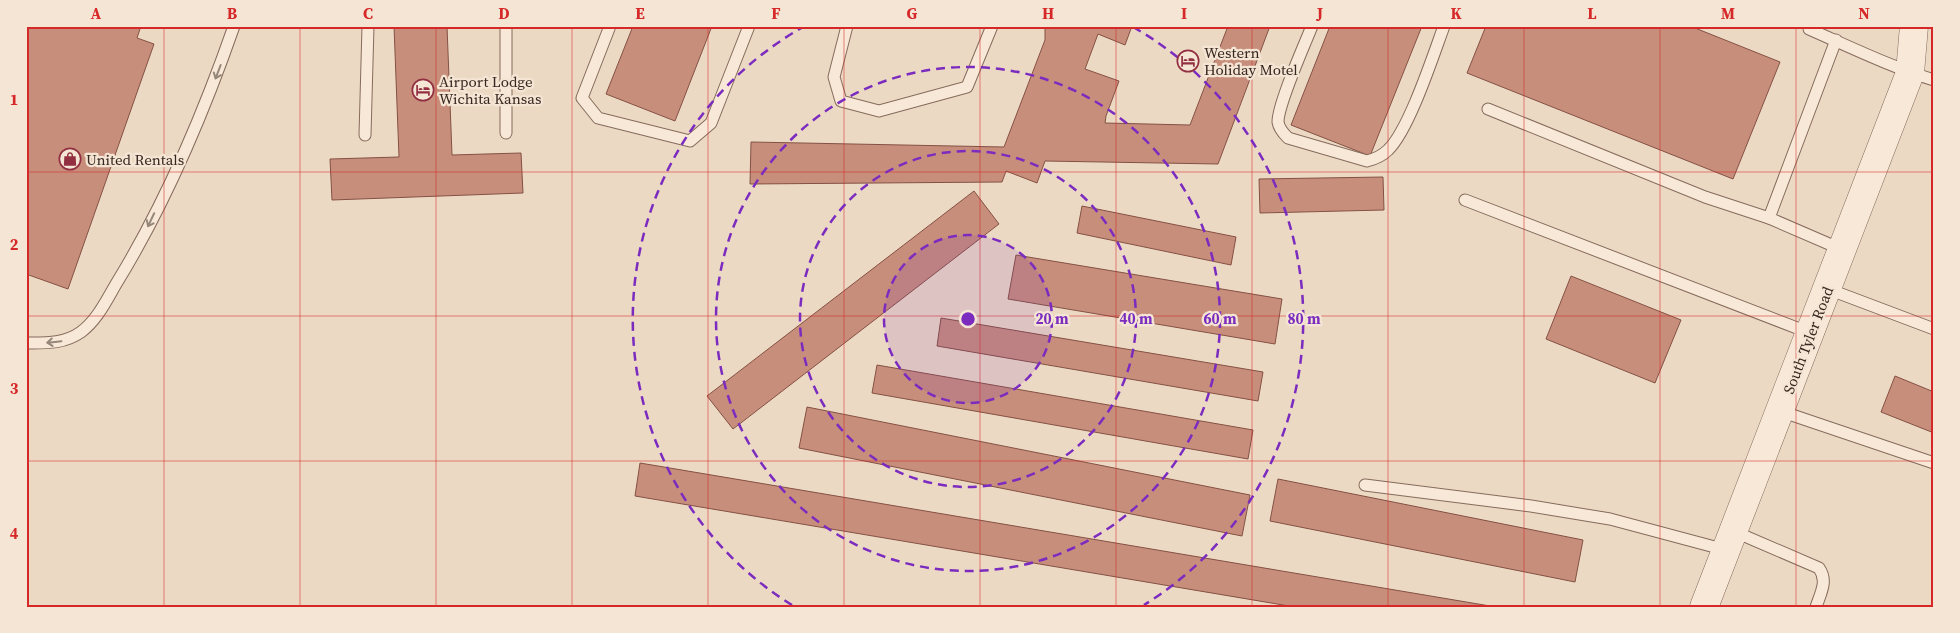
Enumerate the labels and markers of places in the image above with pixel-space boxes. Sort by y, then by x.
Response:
place label: Western Holiday Motel [1204,42,1298,80]
hotel icon: Western Holiday Motel [1176,49,1200,73]
place label: Airport Lodge Wichita Kansas [439,71,541,109]
hotel icon: Airport Lodge Wichita Kansas [411,78,435,102]
shop icon: United Rentals [58,147,82,171]
place label: United Rentals [86,149,184,170]
centre of rings [959,310,977,328]

